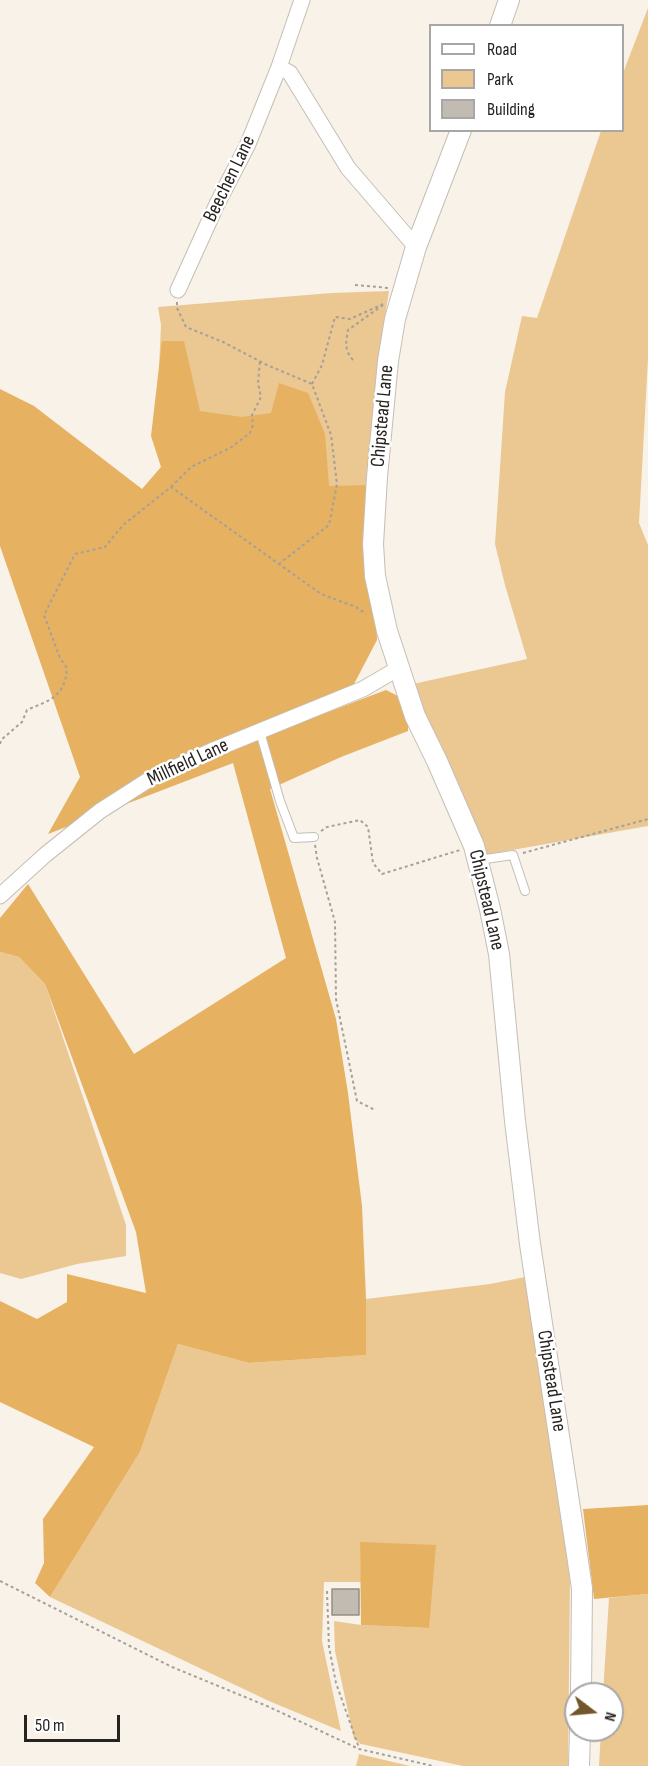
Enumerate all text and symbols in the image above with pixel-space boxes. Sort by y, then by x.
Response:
legend [429,24,624,132]
text: Road [487,39,517,60]
text: Park [487,69,513,90]
text: Building [487,99,535,120]
street label: Beechen Lane [199,132,261,226]
street label: Chipstead Lane [367,364,399,468]
street label: Millfield Lane [144,734,232,792]
street label: Chipstead Lane [463,847,509,953]
street label: Chipstead Lane [531,1329,571,1433]
north arrow [564,1682,624,1742]
scale bar [27,1703,123,1741]
text: N [600,1710,620,1723]
text: 50 m [35,1715,65,1736]

